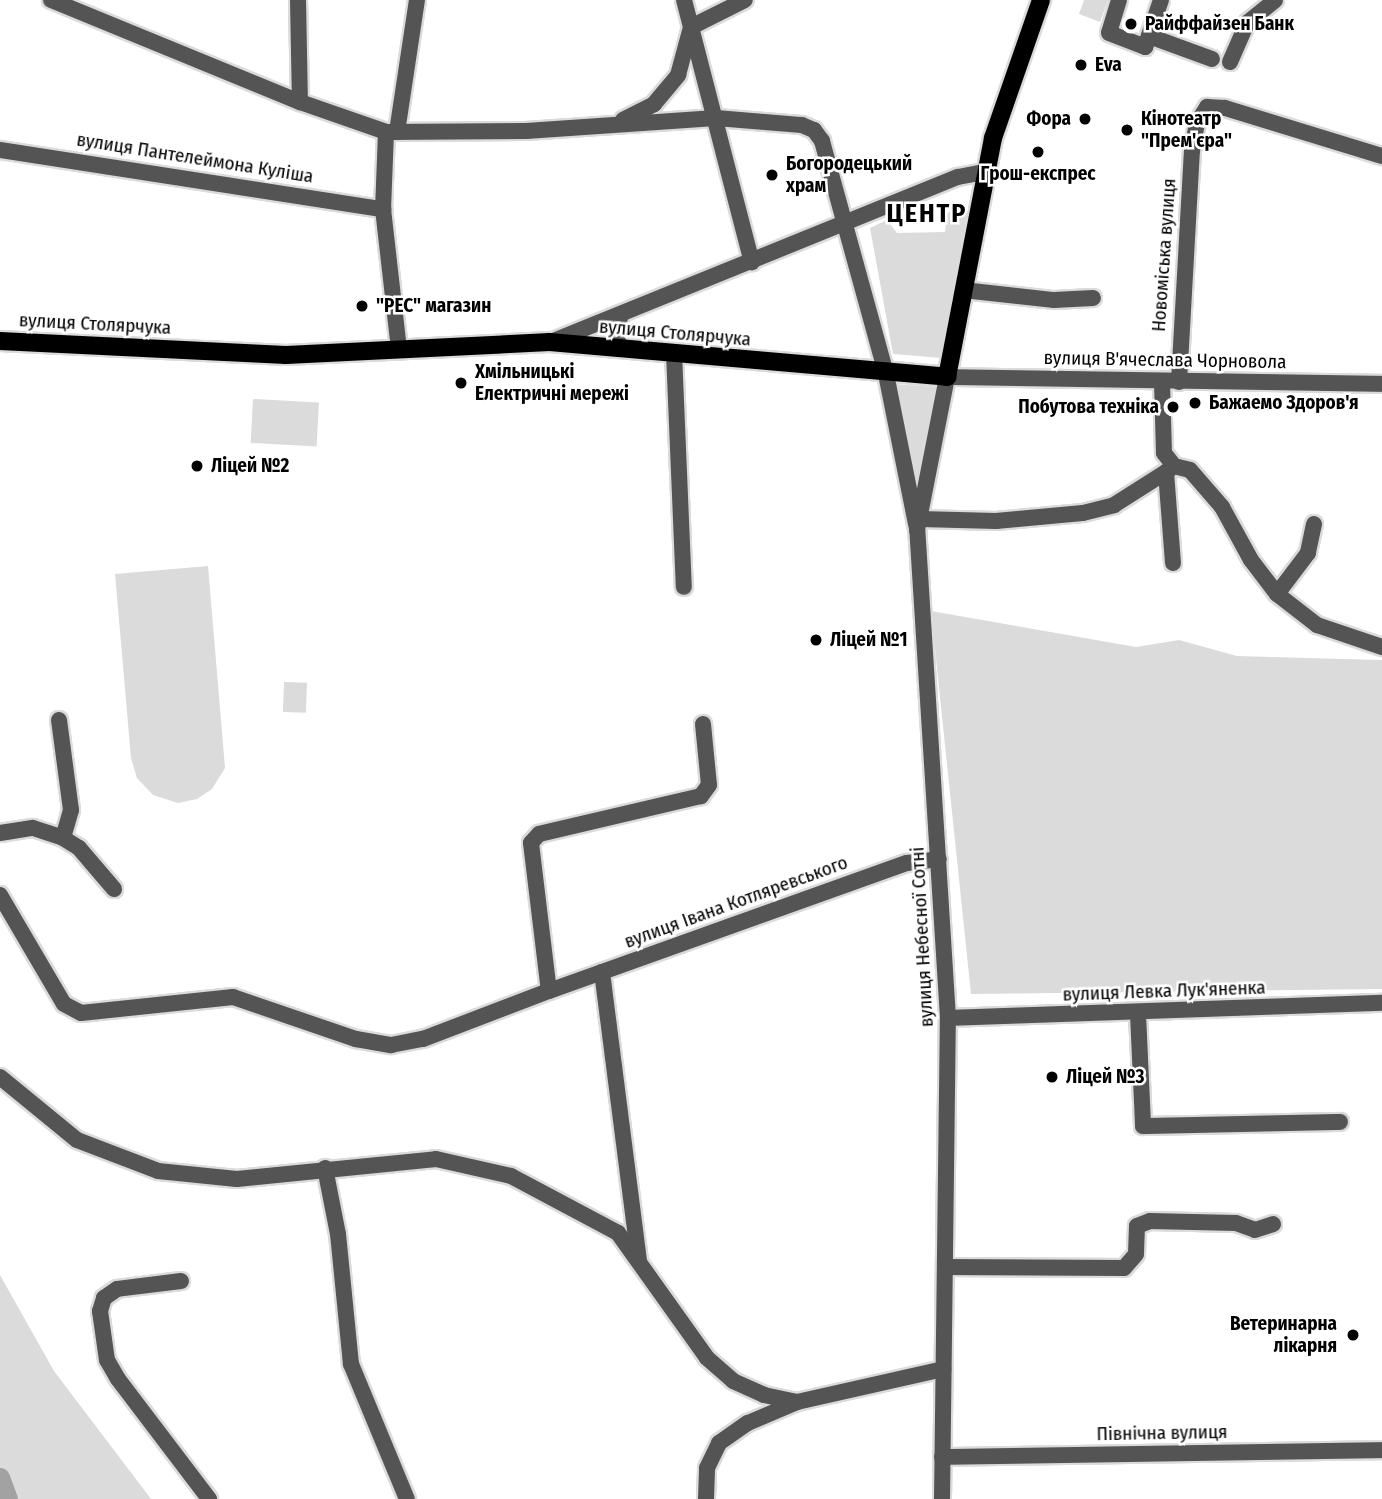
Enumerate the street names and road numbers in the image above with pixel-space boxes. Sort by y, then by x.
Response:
street label: вулиця Пантелеймона Куліша [75,128,315,188]
street label: Новоміська вулиця [1147,178,1181,332]
street label: вулиця Столярчука [18,309,172,339]
street label: вулиця Столярчука [598,315,752,351]
street label: вулиця В'ячеслава Чорновола [1043,346,1287,374]
street label: вулиця Небесної Сотні [906,846,938,1028]
street label: вулиця Івана Котляревського [621,851,851,953]
street label: вулиця Левка Лук'яненка [1062,976,1266,1006]
street label: Північна вулиця [1096,1420,1228,1446]

